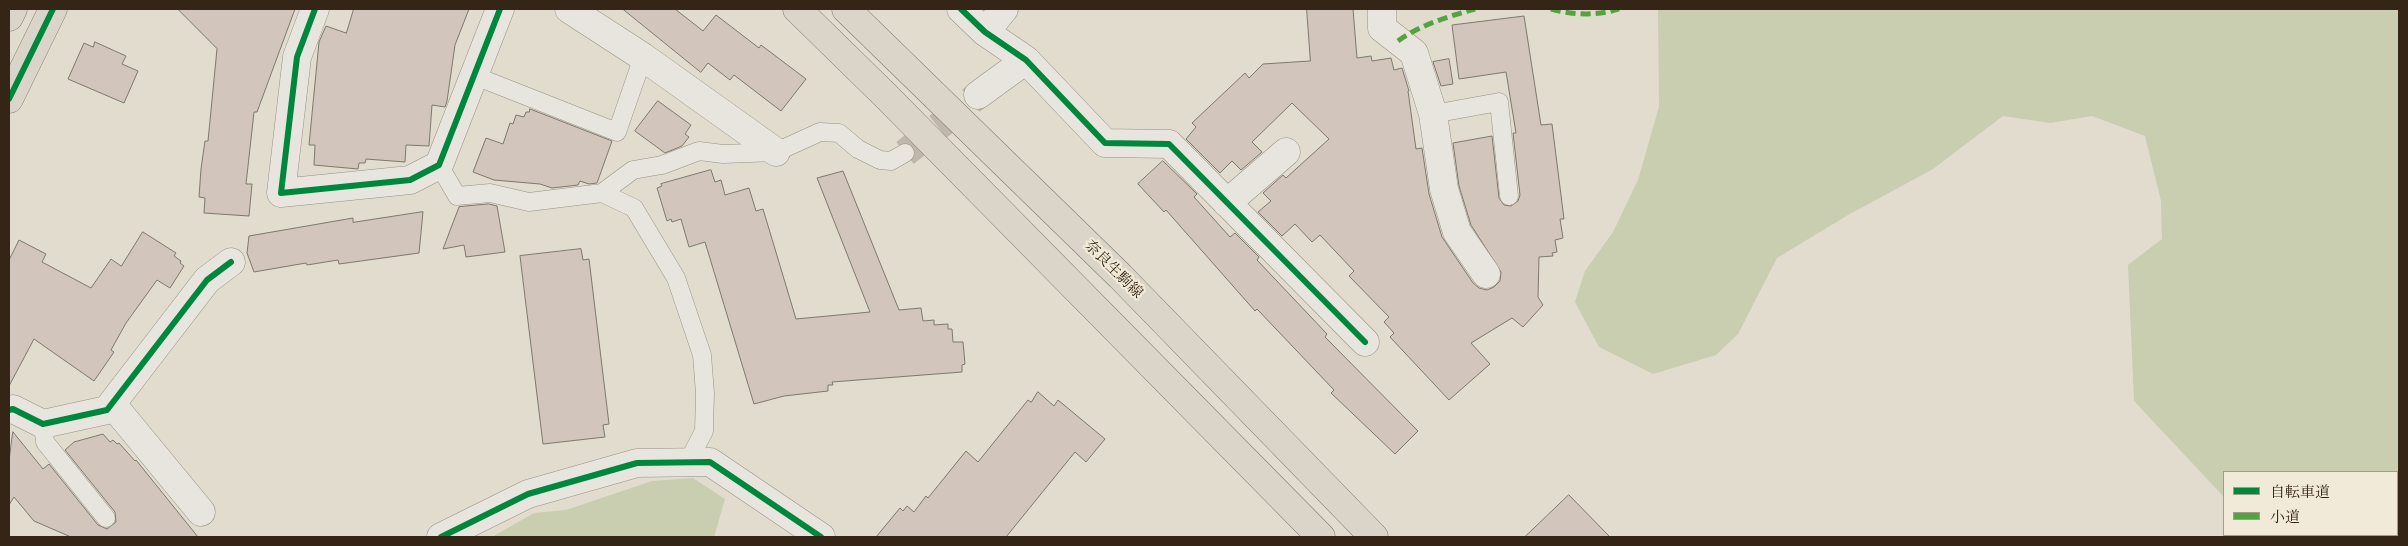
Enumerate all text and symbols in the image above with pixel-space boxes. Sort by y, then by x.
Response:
street label: 奈良生駒線 [1080,237,1146,303]
legend [2223,471,2398,536]
text: 自転車道 [2270,482,2330,502]
text: 小道 [2270,507,2300,527]

